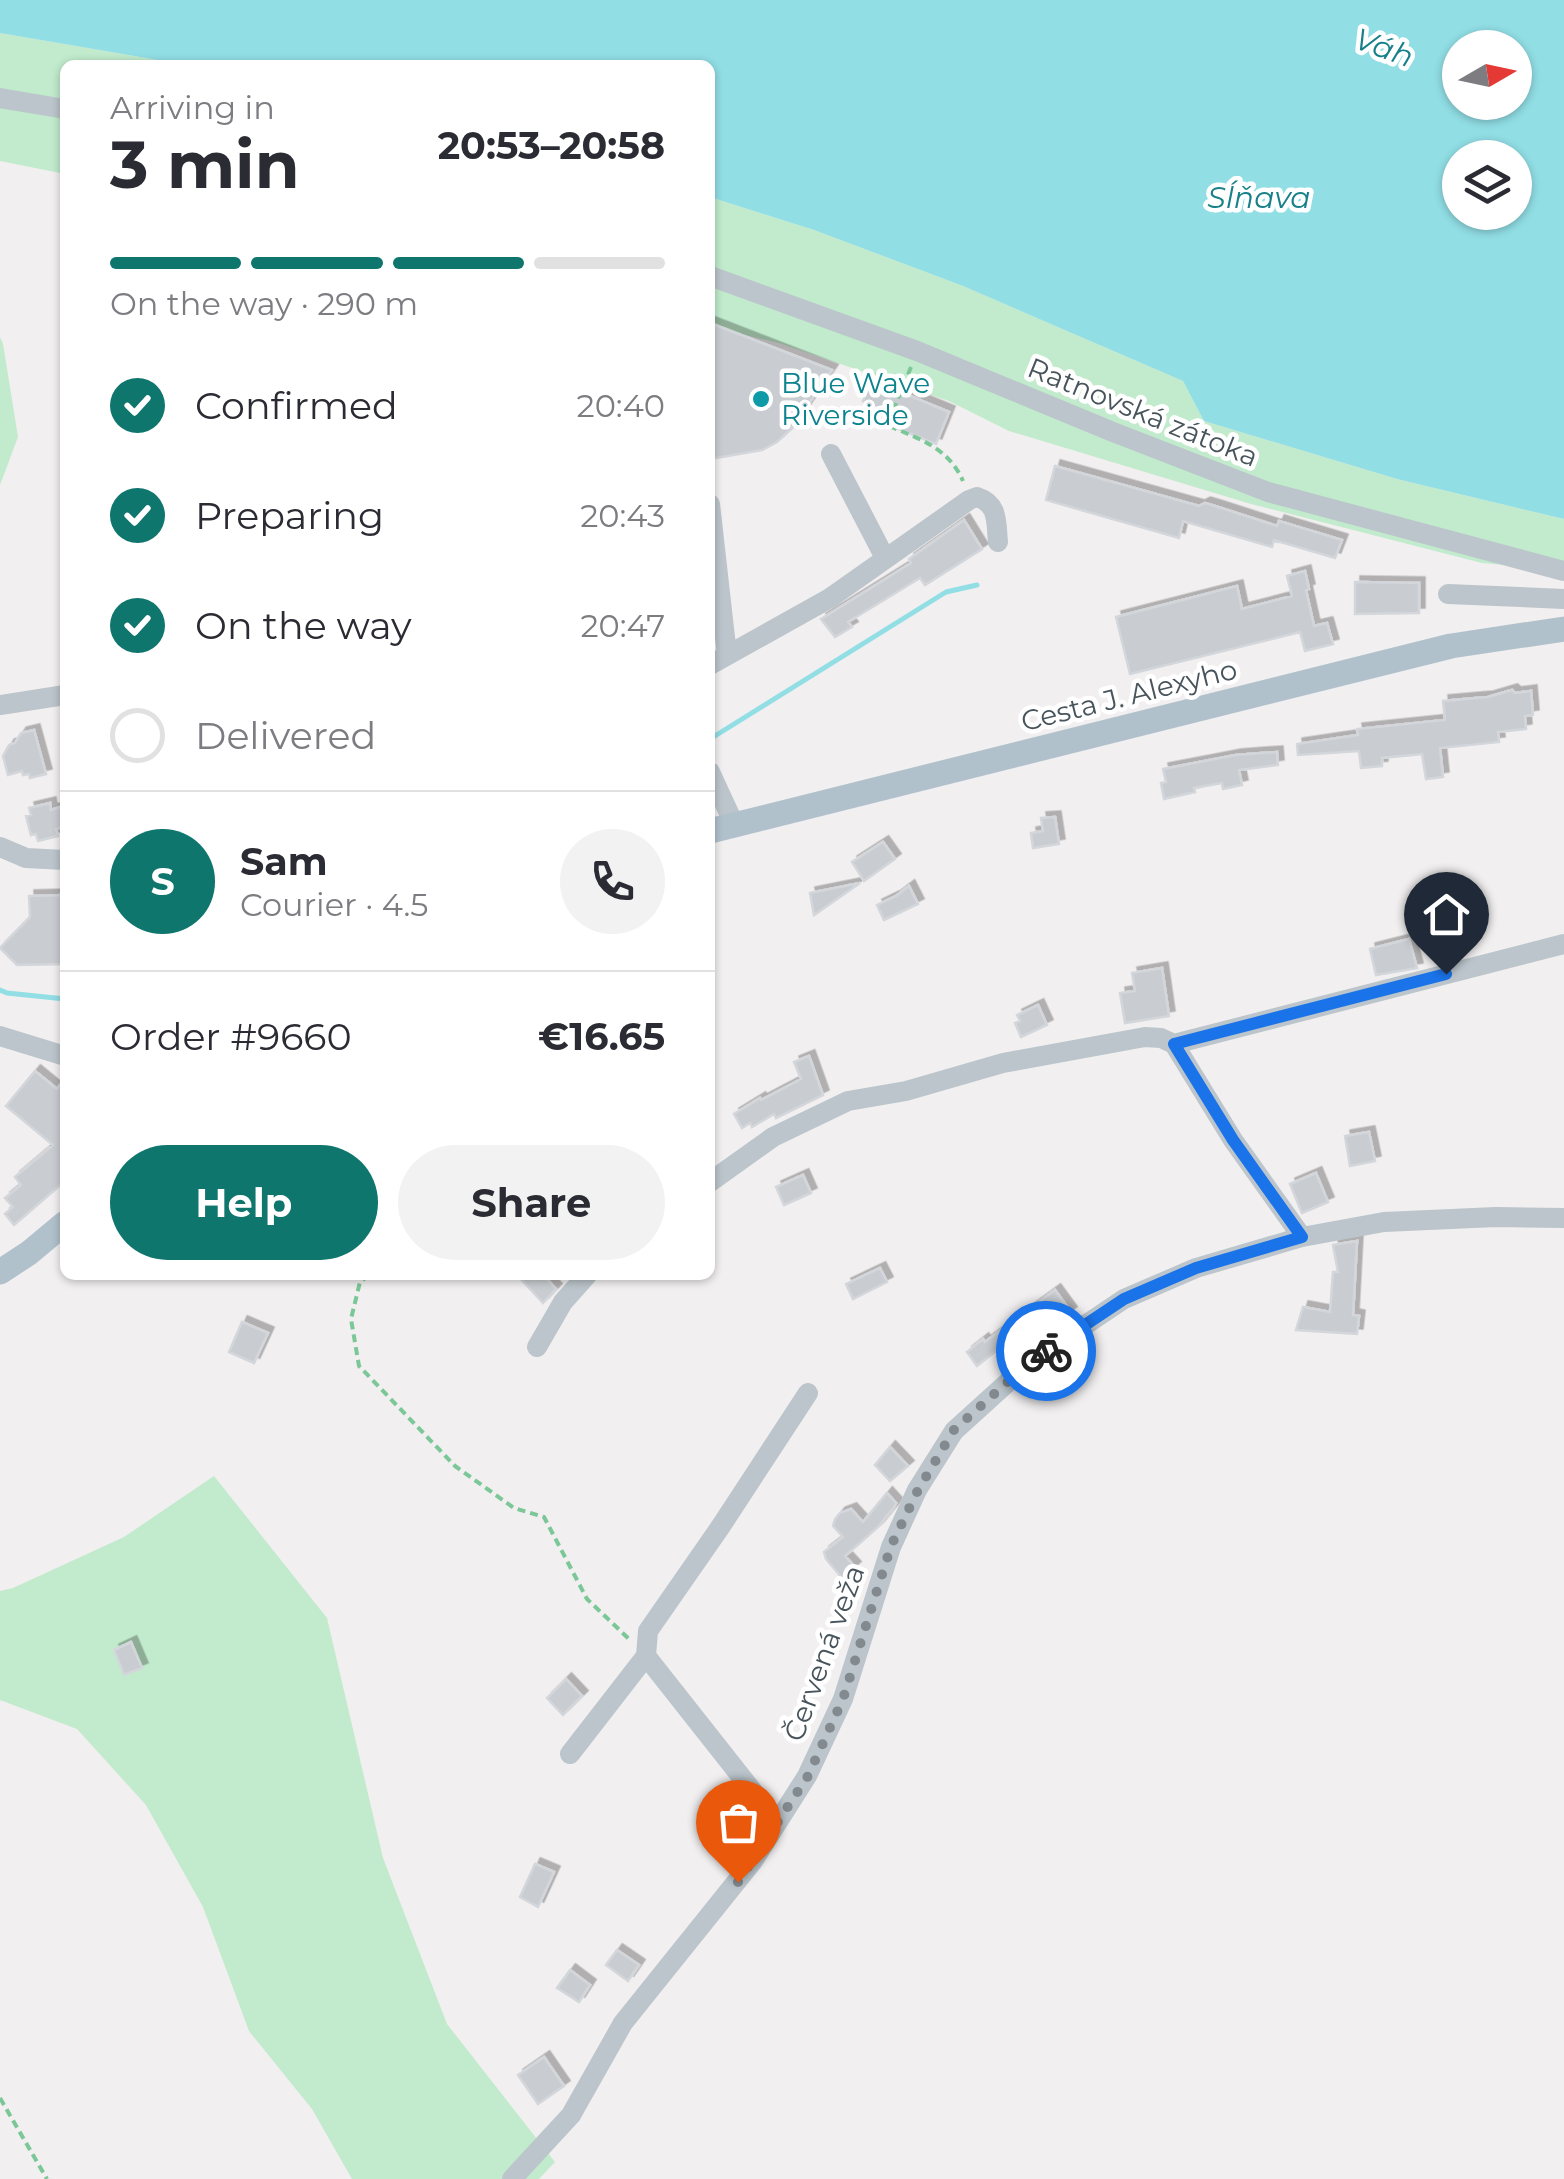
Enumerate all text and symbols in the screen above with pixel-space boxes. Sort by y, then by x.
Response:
water label: Váh [1350,20,1419,75]
north arrow [1442,30,1532,120]
map controls [1442,30,1532,230]
text: Arriving in [110,88,275,127]
text: 20:53–20:58 [438,122,665,169]
text: 3 min [110,125,300,204]
button: layers [1442,140,1532,230]
water label: Sĺňava [1207,179,1311,216]
text: On the way · 290 m [110,284,418,323]
street label: Ratnovská zátoka [1023,350,1263,474]
place label: Blue Wave Riverside [781,366,930,432]
icon: check [110,378,165,433]
text: Confirmed [195,382,398,429]
text: 20:40 [577,386,665,425]
marker: Blue Wave Riverside [750,388,772,410]
icon: check [110,488,165,543]
text: Preparing [195,492,384,539]
text: 20:43 [580,496,665,535]
icon: check [110,598,165,653]
text: On the way [195,602,412,649]
text: 20:47 [581,606,665,645]
street label: Cesta J. Alexyho [1017,652,1241,738]
text: Delivered [195,712,376,759]
button: phone [560,829,665,934]
text: Sam [240,838,328,885]
text: S [150,858,175,905]
pin [1404,872,1489,975]
text: Courier · 4.5 [240,885,428,924]
icon: home [1419,887,1474,942]
text: Order #9660 [110,1013,352,1060]
text: €16.65 [538,1013,665,1060]
button: Help [110,1145,378,1260]
button: Share [398,1145,665,1260]
courier [996,1301,1096,1401]
icon: bike [1019,1324,1074,1379]
street label: Červená veža [776,1560,872,1746]
pin [696,1780,781,1883]
icon: bag [711,1795,766,1850]

